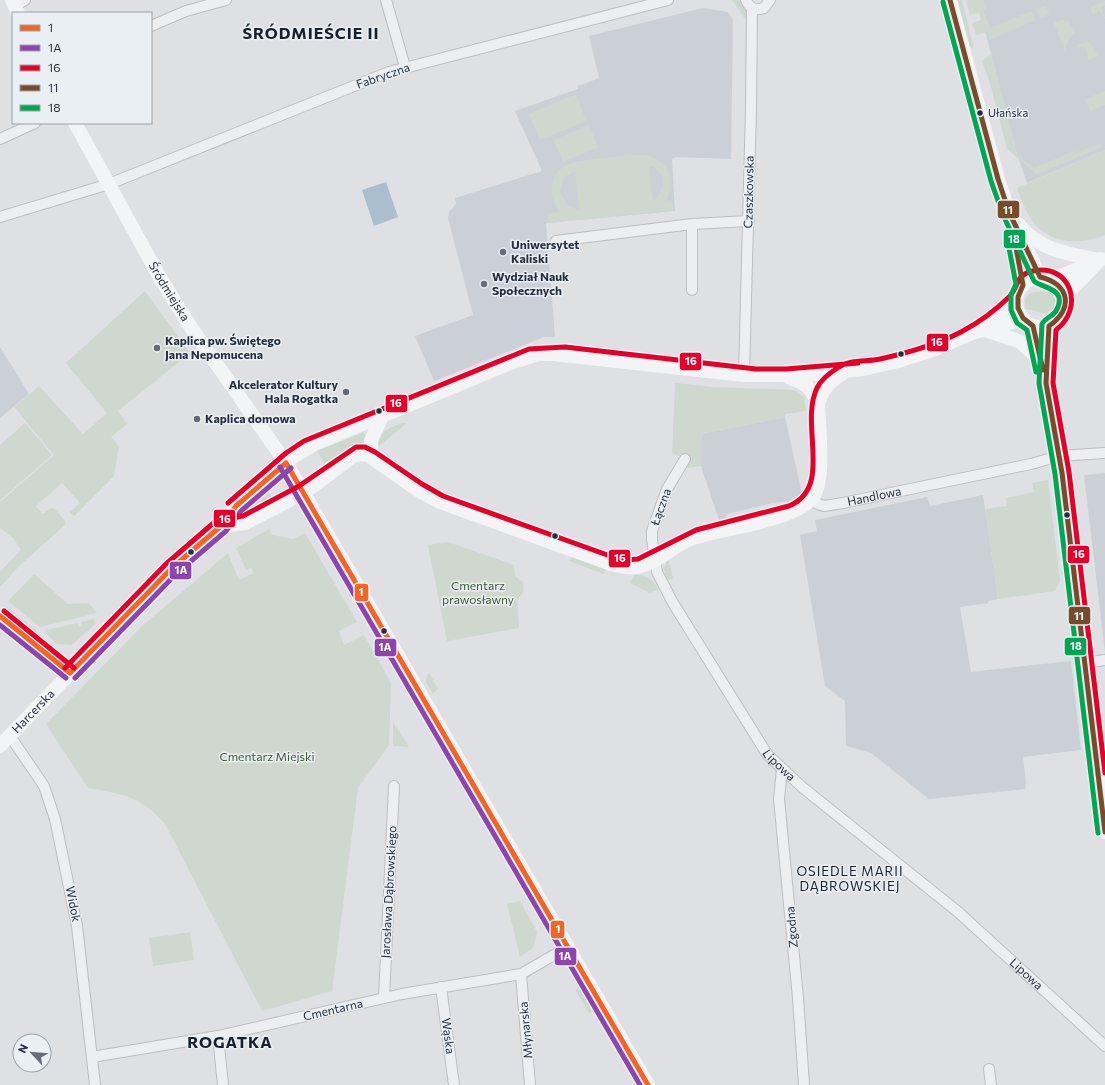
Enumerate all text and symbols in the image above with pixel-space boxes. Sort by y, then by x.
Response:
legend [12,12,152,124]
text: 1 [48,20,53,34]
district label: ŚRÓDMIEŚCIE II [242,23,380,42]
text: 1A [48,40,61,54]
street label: Fabryczna [354,59,411,91]
text: 16 [48,60,60,74]
text: 11 [48,80,58,94]
text: 18 [48,100,60,114]
place label: Ułańska [988,106,1028,119]
marker: Ułańska [975,108,985,118]
street label: Czaszkowska [740,155,756,229]
line badge: 11 [997,200,1020,219]
text: 11 [1003,203,1013,216]
line badge: 18 [1003,229,1026,249]
text: 18 [1008,232,1020,245]
place label: Uniwersytet Kaliski [511,237,579,265]
marker: Uniwersytet Kaliski [498,247,508,257]
street label: Śródmiejska [147,259,193,323]
place label: Wydział Nauk Społecznych [492,269,569,297]
marker: Wydział Nauk Społecznych [479,279,489,289]
place label: Kaplica pw. Świętego Jana Nepomucena [165,333,281,362]
line badge: 16 [926,333,949,352]
text: 16 [931,335,943,348]
marker: Kaplica pw. Świętego Jana Nepomucena [152,343,162,353]
unlabelled marker [896,349,906,359]
line badge: 16 [679,352,702,371]
text: 16 [685,354,697,367]
place label: Akcelerator Kultury Hala Rogatka [229,377,338,405]
marker: Akcelerator Kultury Hala Rogatka [341,387,351,397]
line badge: 16 [385,394,408,413]
text: 16 [390,396,402,409]
unlabelled marker [374,406,384,416]
place label: Kaplica domowa [205,411,296,425]
marker: Kaplica domowa [192,414,202,424]
street label: Handlowa [846,483,902,508]
street label: Łączna [647,486,673,528]
line badge: 16 [213,509,236,528]
unlabelled marker [1062,510,1072,520]
text: 16 [219,512,231,525]
unlabelled marker [550,531,560,541]
line badge: 16 [1067,545,1090,564]
unlabelled marker [186,547,196,557]
text: 16 [1073,547,1085,560]
line badge: 16 [608,549,631,568]
text: 16 [614,551,626,564]
line badge: 1A [169,561,192,580]
text: 1A [175,563,188,576]
park label: Cmentarz prawosławny [442,578,514,606]
line badge: 1 [354,583,369,602]
text: 1 [359,585,364,598]
line badge: 11 [1068,606,1091,625]
text: 11 [1074,609,1084,622]
unlabelled marker [379,626,389,636]
line badge: 18 [1064,637,1087,656]
line badge: 1A [374,638,397,657]
text: 18 [1070,639,1082,652]
text: 1A [379,640,392,653]
street label: Harcerska [8,686,57,735]
street label: Lipowa [760,747,799,783]
park label: Cmentarz Miejski [219,749,315,763]
street label: Jarosława Dąbrowskiego [378,825,399,959]
district label: OSIEDLE MARII DĄBROWSKIEJ [796,863,904,894]
street label: Widok [64,885,84,923]
street label: Zgodna [782,906,800,948]
line badge: 1 [550,920,565,939]
text: 1 [556,922,561,935]
line badge: 1A [554,947,577,966]
text: 1A [559,949,572,962]
street label: Lipowa [1007,955,1046,992]
street label: Cmentarna [301,995,364,1023]
street label: Młynarska [516,1001,534,1059]
street label: Wąska [440,1017,458,1055]
district label: ROGATKA [187,1032,273,1051]
north arrow [12,1033,52,1073]
text: N [15,1042,30,1055]

